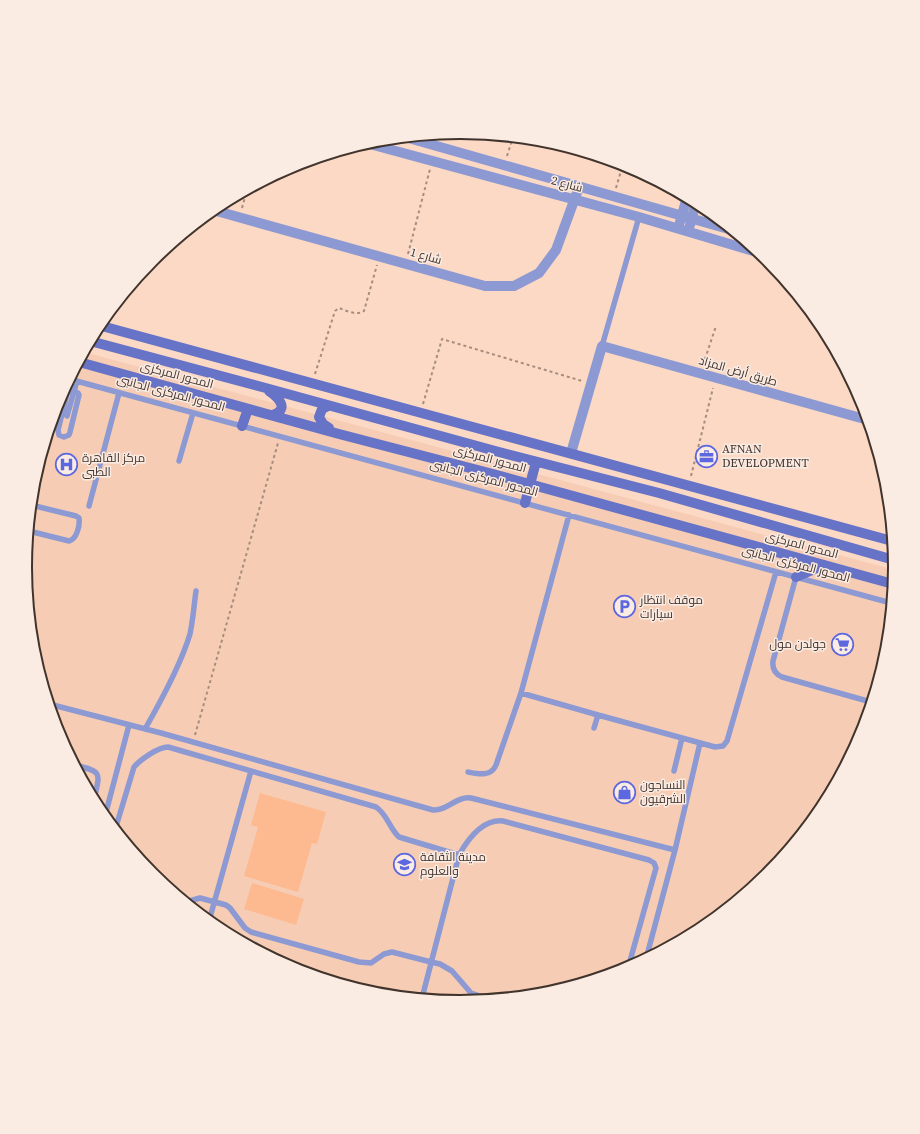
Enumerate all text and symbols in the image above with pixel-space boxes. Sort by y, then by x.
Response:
street label: شارع 2 [549,172,585,196]
street label: شارع 1 [408,244,444,268]
street label: طريق أرض المزاد [697,352,779,390]
street label: المحور المركزى [139,358,215,392]
street label: المحور المركزى الجانبى [115,371,227,415]
place label: AFNAN DEVELOPMENT [722,441,810,471]
street label: المحور المركزى [452,442,528,476]
office icon: AFNAN DEVELOPMENT [694,443,720,469]
place label: مركز القاهرة الطبى [82,450,145,480]
hospital icon: مركز القاهرة الطبى [54,452,80,478]
street label: المحور المركزى الجانبى [428,456,540,500]
street label: المحور المركزى [764,528,840,562]
street label: المحور المركزى الجانبى [740,542,852,586]
place label: موقف انتظار سيارات [639,592,703,622]
parking icon: موقف انتظار سيارات [612,594,638,620]
supermarket icon: جولدن مول [829,631,855,657]
place label: جولدن مول [769,636,826,652]
place label: النساجون الشرقيون [640,777,686,807]
shop icon: النساجون الشرقيون [612,779,638,805]
place label: مدينة الثقافة والعلوم [420,849,486,879]
school or university icon: مدينة الثقافة والعلوم [392,851,418,877]

